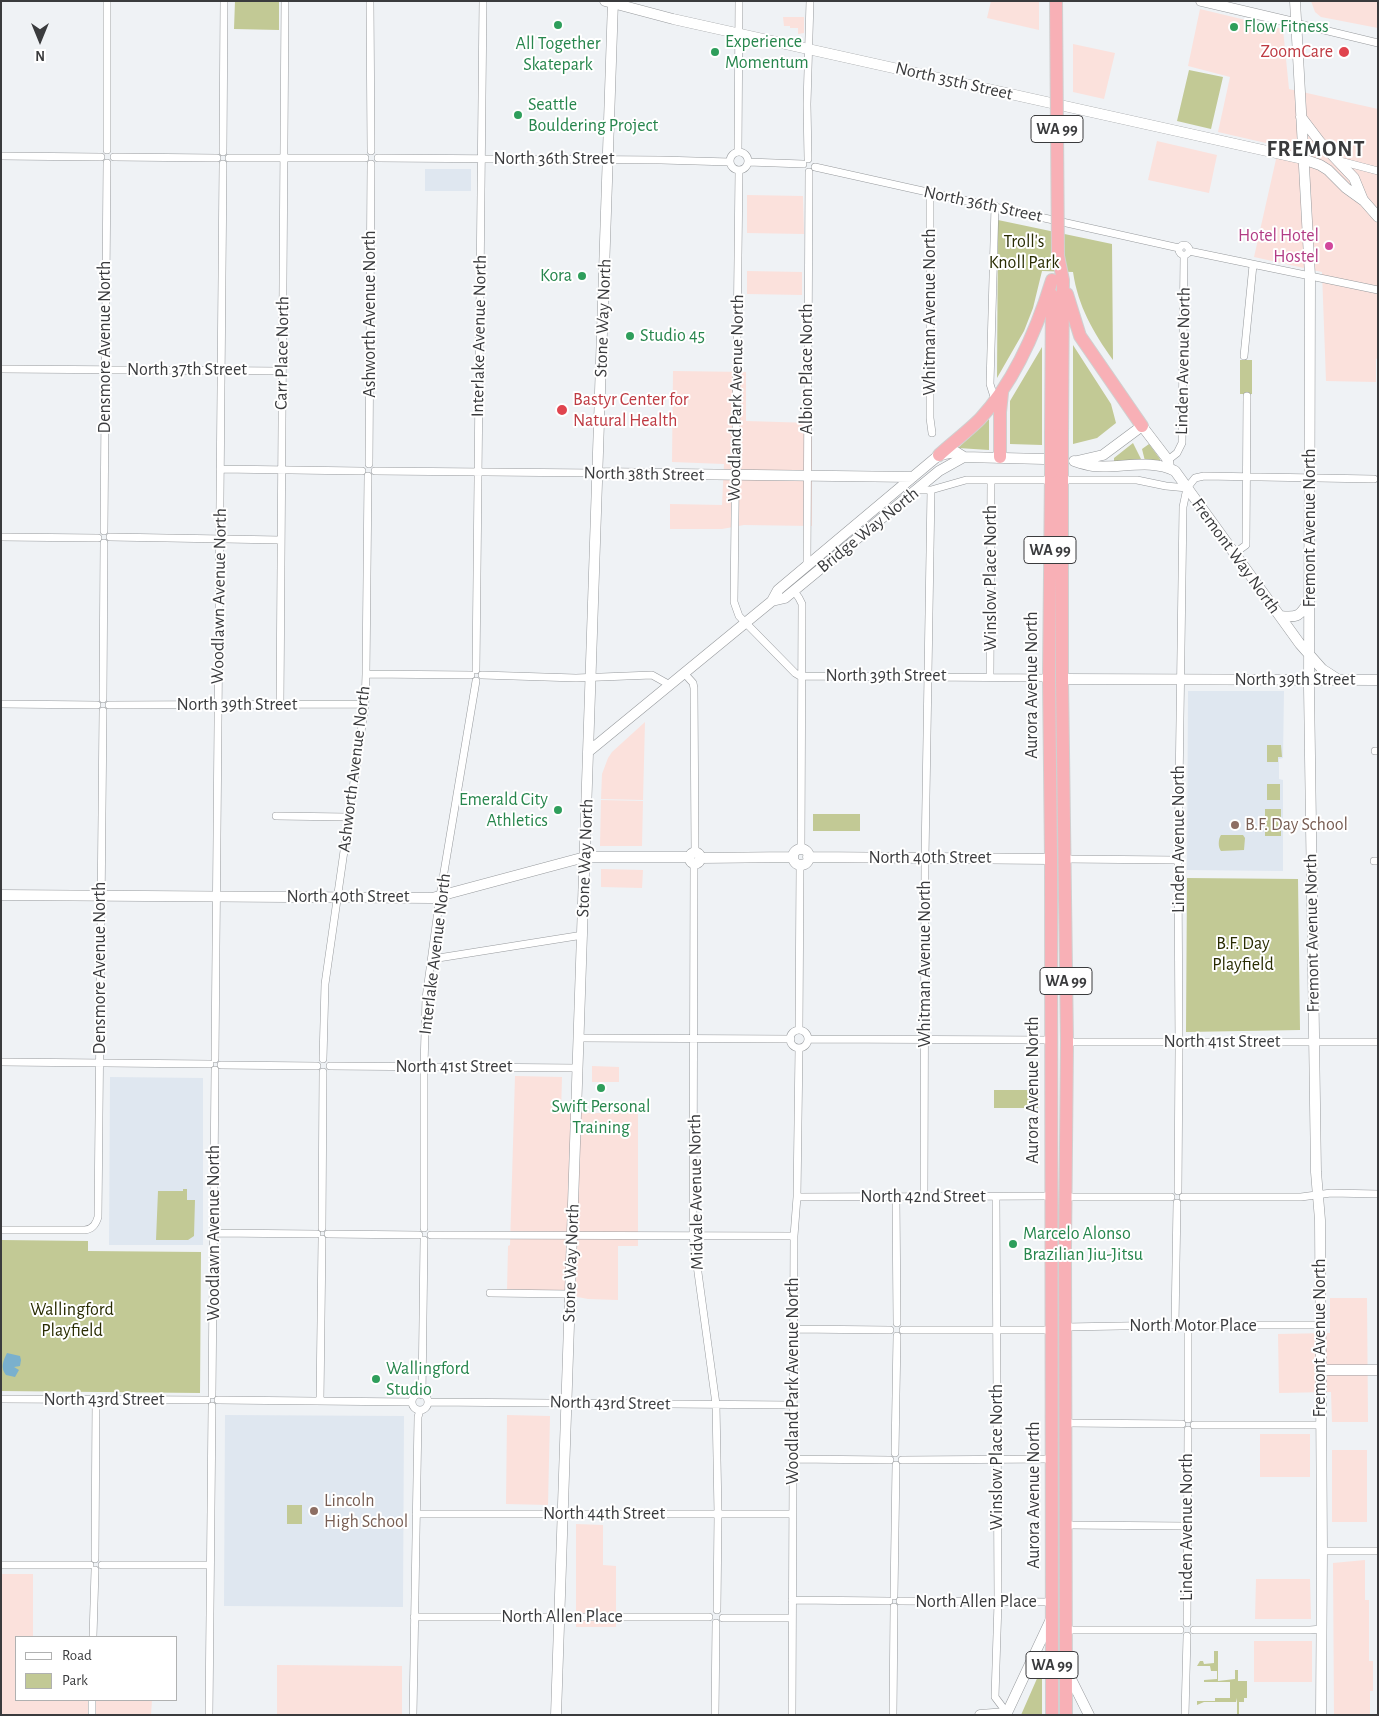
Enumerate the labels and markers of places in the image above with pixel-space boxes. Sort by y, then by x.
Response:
place label: Flow Fitness [1244,16,1329,38]
marker: All Together Skatepark [552,19,564,31]
marker: Flow Fitness [1228,21,1240,33]
place label: Experience Momentum [725,31,809,74]
place label: All Together Skatepark [515,33,601,76]
place label: ZoomCare [1260,41,1333,63]
marker: ZoomCare [1337,45,1351,59]
marker: Experience Momentum [709,46,721,58]
place label: Seattle Bouldering Project [528,94,658,136]
marker: Seattle Bouldering Project [512,109,524,121]
place label: Hotel Hotel Hostel [1238,225,1319,268]
marker: Hotel Hotel Hostel [1323,240,1335,252]
place label: Kora [540,265,572,287]
marker: Kora [576,270,588,282]
place label: Studio 45 [640,325,705,347]
marker: Studio 45 [624,330,636,342]
place label: Bastyr Center for Natural Health [573,389,689,432]
marker: Bastyr Center for Natural Health [555,403,569,417]
place label: Emerald City Athletics [459,789,548,832]
marker: Emerald City Athletics [552,804,564,816]
place label: B.F. Day School [1245,814,1348,836]
marker: B.F. Day School [1229,819,1241,831]
marker: Swift Personal Training [595,1082,607,1094]
place label: Swift Personal Training [551,1096,651,1138]
place label: Marcelo Alonso Brazilian Jiu-Jitsu [1023,1223,1143,1266]
marker: Marcelo Alonso Brazilian Jiu-Jitsu [1007,1238,1019,1250]
place label: Wallingford Studio [386,1358,470,1400]
marker: Wallingford Studio [370,1373,382,1385]
place label: Lincoln High School [324,1490,408,1532]
marker: Lincoln High School [308,1505,320,1517]

